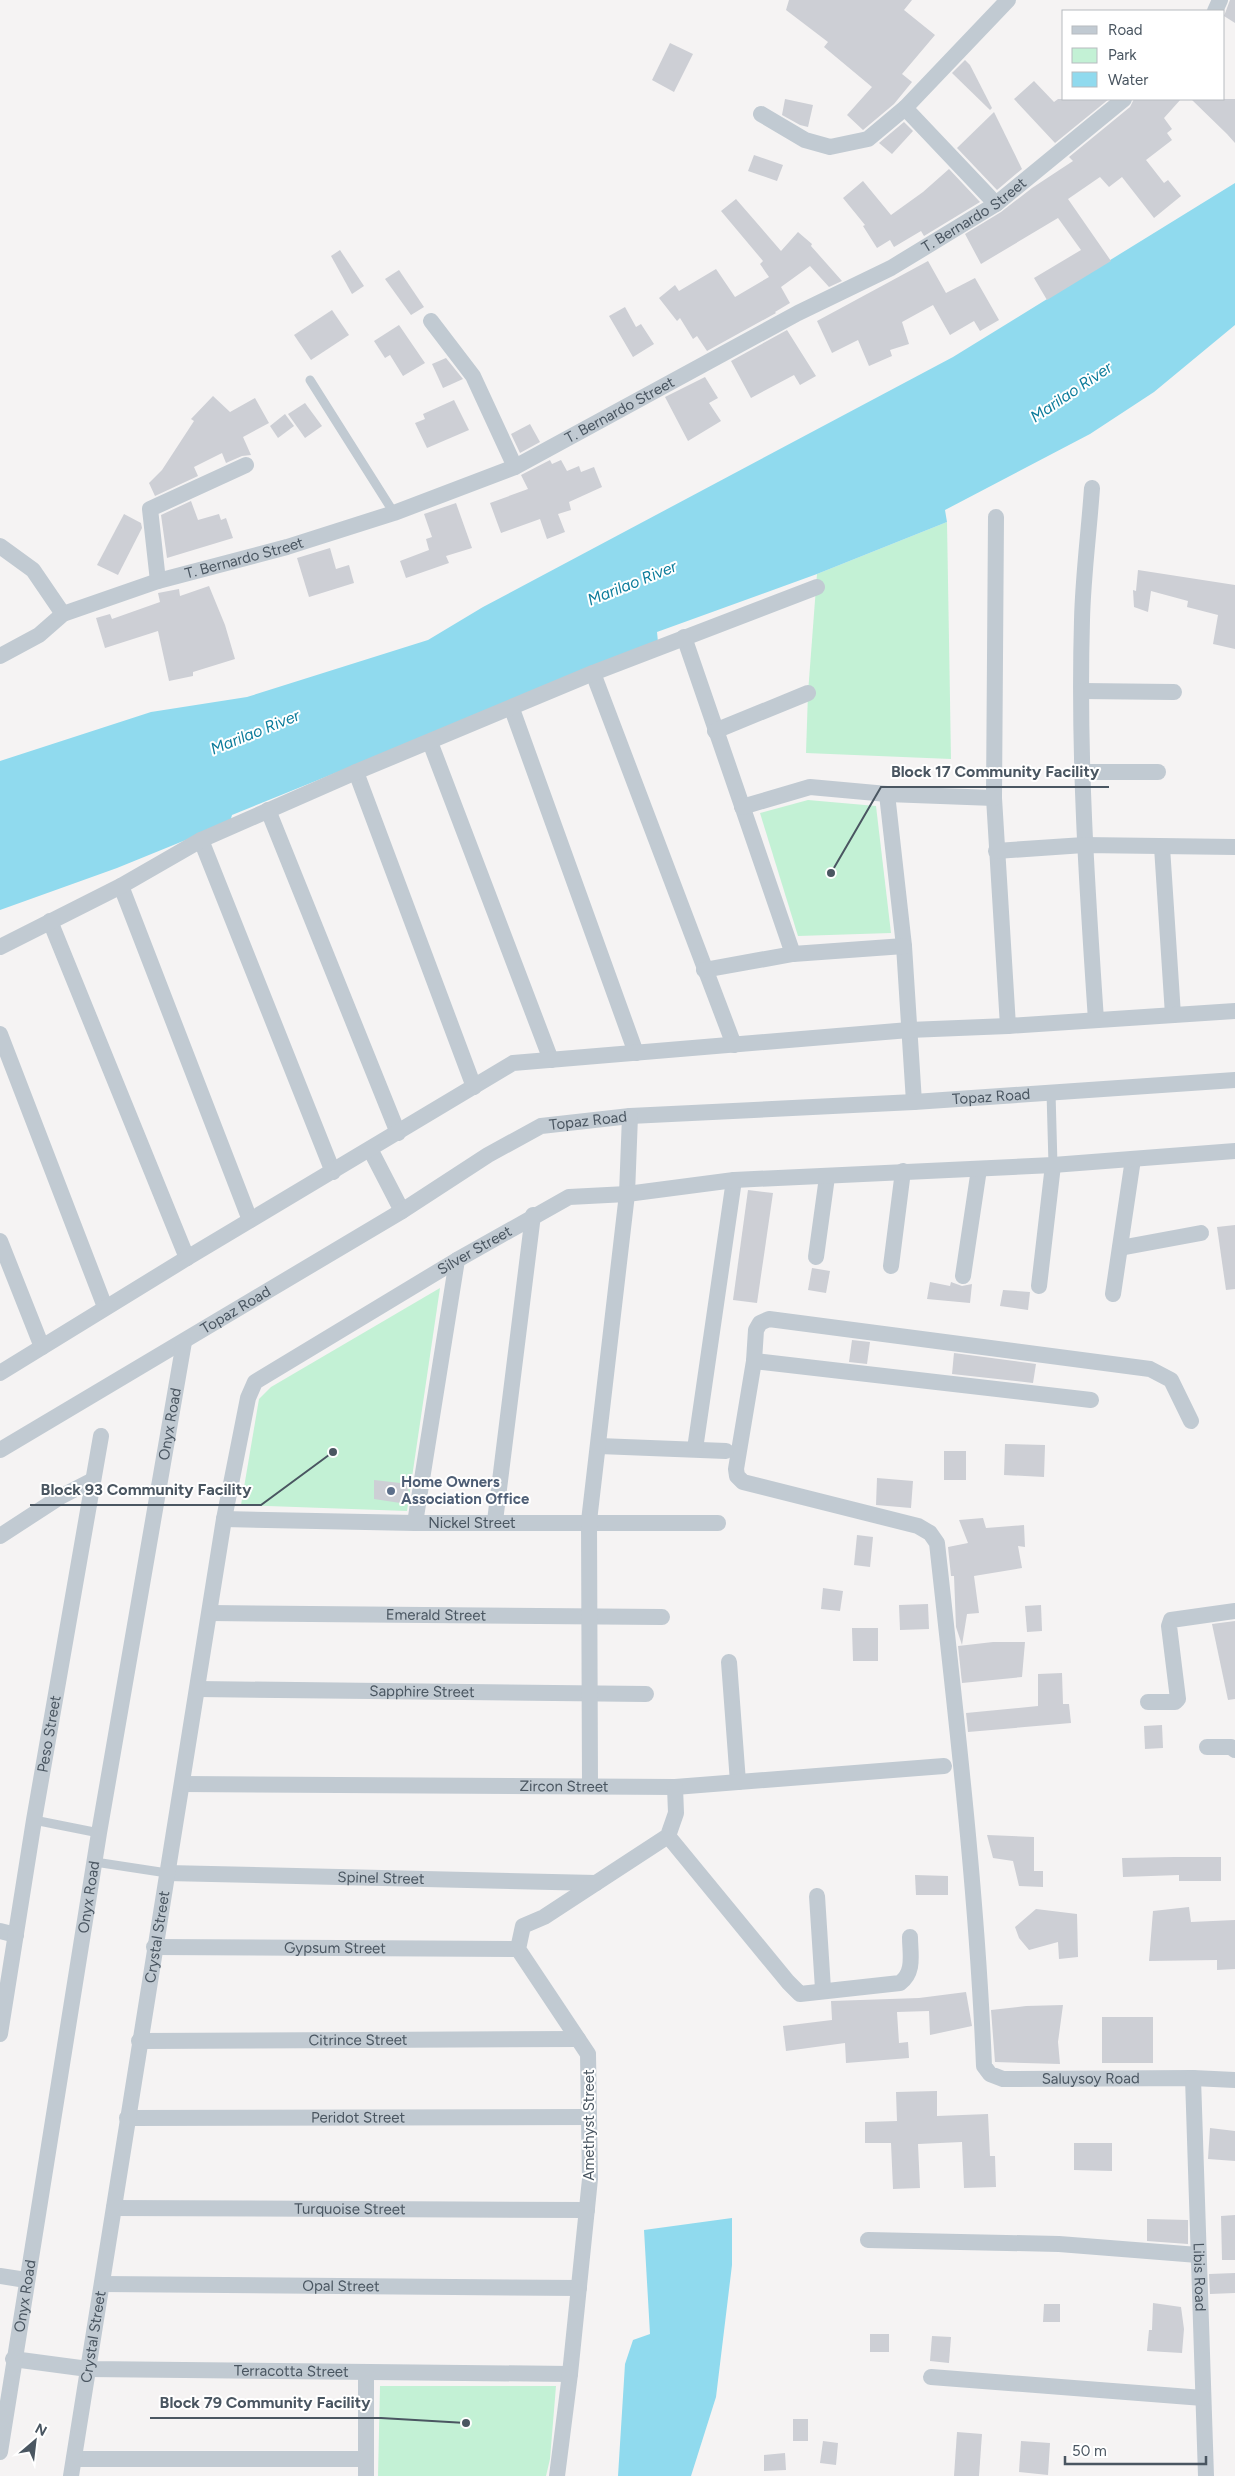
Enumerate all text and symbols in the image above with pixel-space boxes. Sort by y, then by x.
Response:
legend [1062,10,1225,100]
text: Road [1108,21,1143,39]
text: Park [1108,46,1137,64]
text: Water [1108,71,1148,89]
street label: T. Bernardo Street [918,174,1030,256]
water label: Marilao River [1027,357,1116,426]
street label: T. Bernardo Street [562,373,678,447]
street label: T. Bernardo Street [183,533,306,582]
water label: Marilao River [585,556,680,609]
water label: Marilao River [208,705,303,758]
callout: Block 17 Community Facility [881,756,1109,787]
text: Block 17 Community Facility [891,762,1100,781]
street label: Topaz Road [952,1085,1031,1108]
street label: Topaz Road [548,1107,628,1134]
street label: Silver Street [434,1222,515,1279]
street label: Topaz Road [197,1282,274,1338]
street label: Onyx Road [155,1386,185,1462]
place label: Home Owners Association Office [401,1473,530,1508]
callout: Block 93 Community Facility [30,1474,261,1505]
text: Block 93 Community Facility [41,1480,252,1499]
marker: Home Owners Association Office [385,1485,397,1497]
street label: Nickel Street [428,1514,516,1532]
street label: Emerald Street [386,1606,487,1624]
street label: Sapphire Street [369,1682,475,1701]
street label: Peso Street [33,1694,65,1774]
street label: Zircon Street [519,1777,609,1796]
street label: Onyx Road [74,1859,103,1935]
street label: Spinel Street [337,1868,425,1888]
street label: Crystal Street [141,1889,173,1984]
street label: Gypsum Street [284,1939,386,1957]
street label: Citrince Street [308,2031,408,2049]
street label: Amethyst Street [580,2069,598,2181]
street label: Saluysoy Road [1042,2069,1140,2088]
street label: Peridot Street [311,2108,405,2127]
street label: Turquoise Street [294,2200,406,2218]
street label: Libis Road [1189,2242,1210,2312]
street label: Onyx Road [10,2258,40,2334]
street label: Opal Street [302,2277,380,2295]
street label: Crystal Street [77,2289,110,2384]
street label: Terracotta Street [234,2362,349,2381]
callout: Block 79 Community Facility [150,2387,381,2418]
text: Block 79 Community Facility [160,2393,371,2412]
north arrow [10,2416,60,2466]
text: N [32,2420,50,2440]
scale bar [1065,2434,1206,2466]
text: 50 m [1072,2442,1107,2460]

